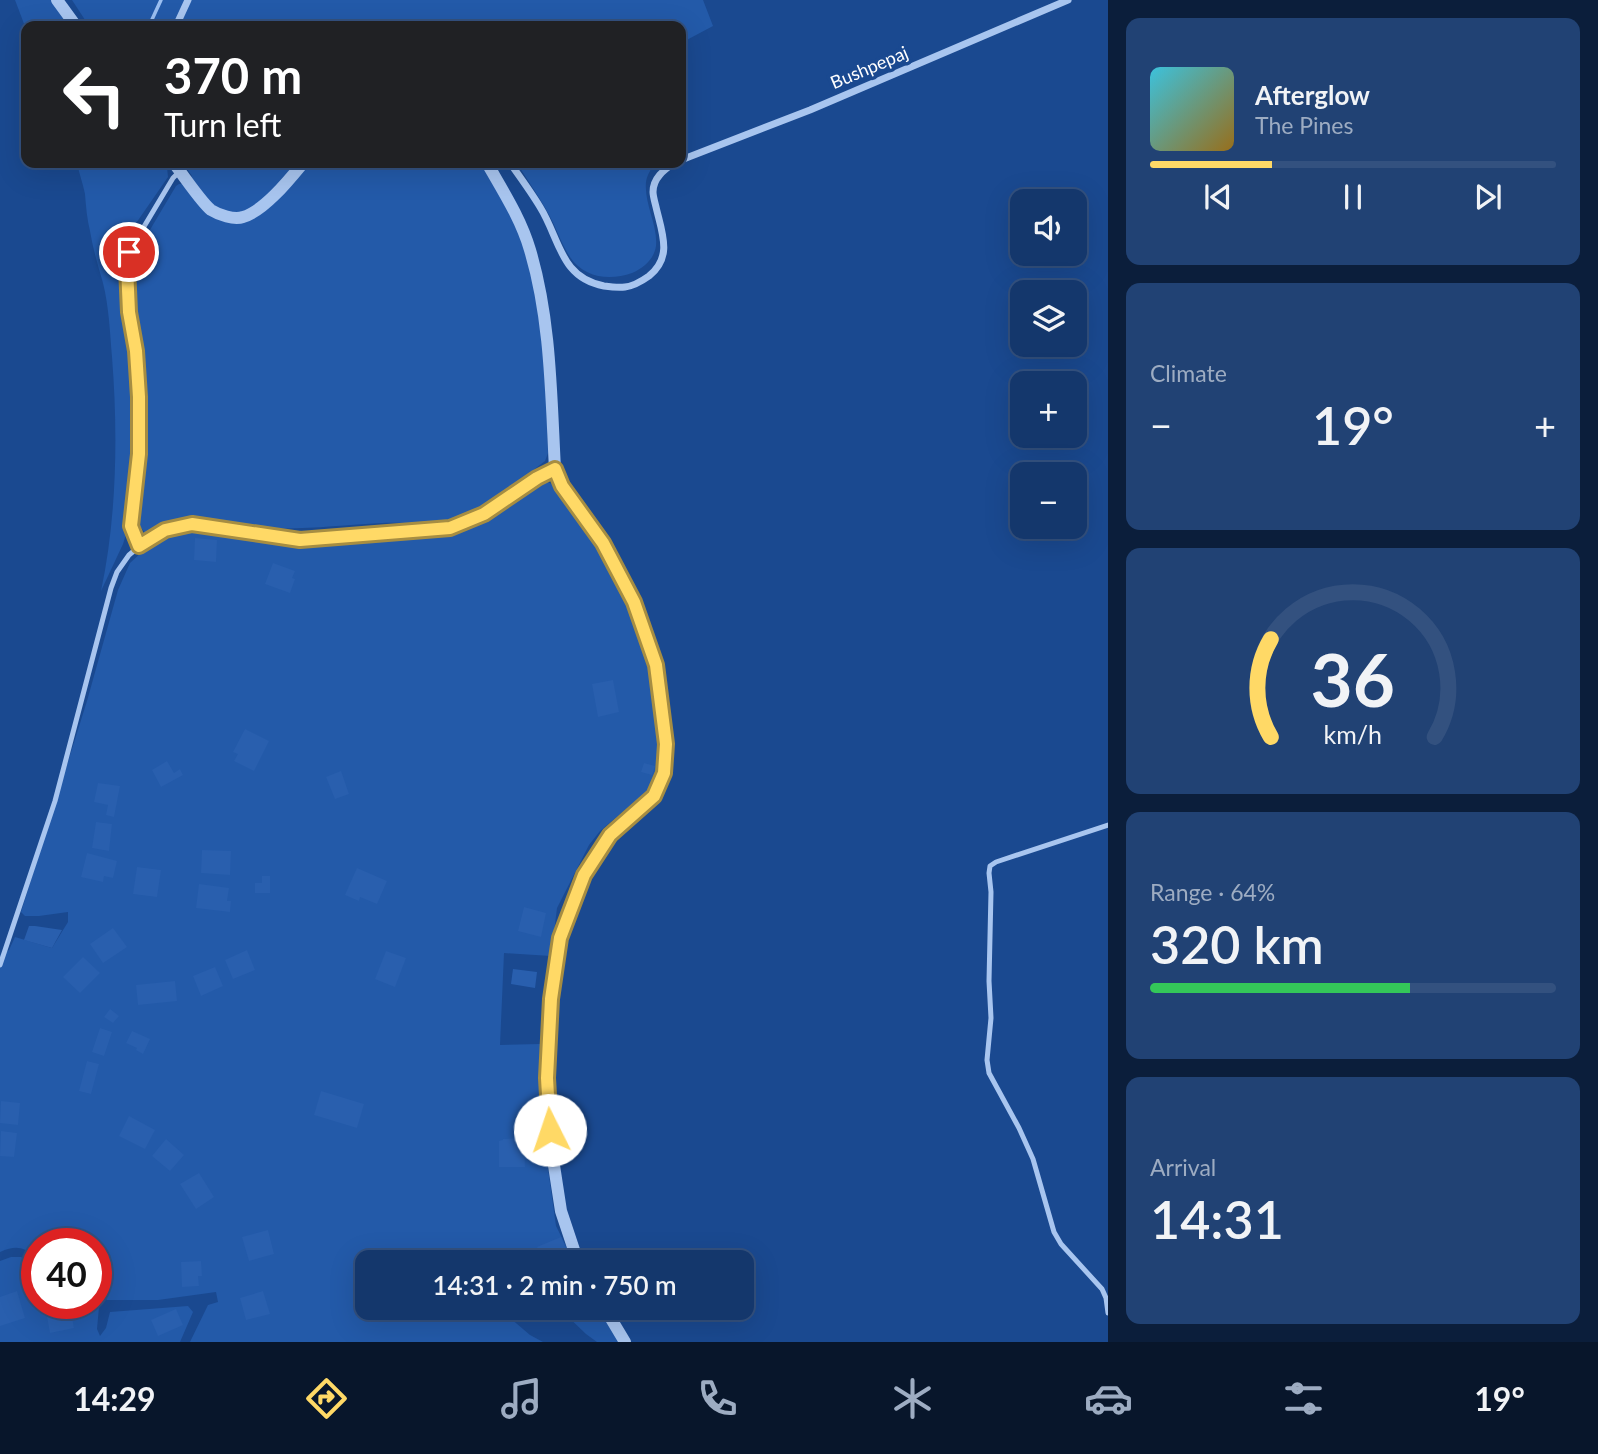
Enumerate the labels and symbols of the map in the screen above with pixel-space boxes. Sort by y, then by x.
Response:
street label: Bushpepaj [827,41,911,93]
pin [99,222,159,282]
position arrow [513,1093,587,1167]
speed limit sign: 40 [21,1228,112,1319]

